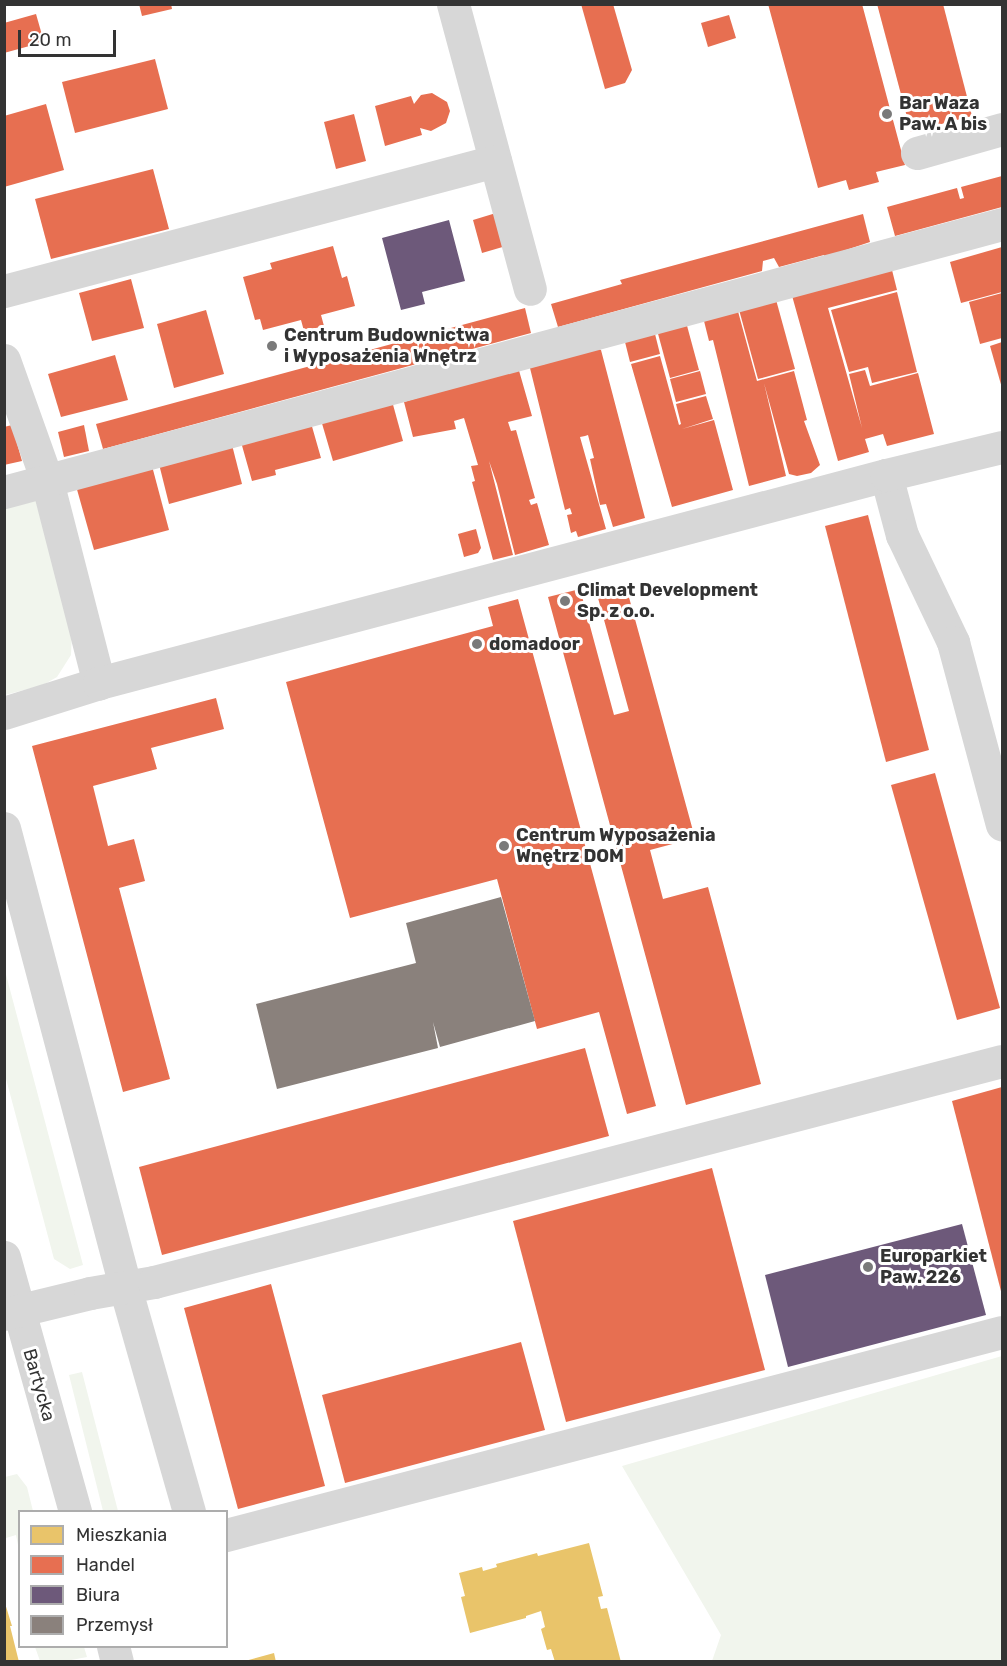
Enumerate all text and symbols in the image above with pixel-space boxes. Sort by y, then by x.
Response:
scale bar [21,18,118,56]
text: 20 m [29,29,71,51]
place label: Bar Waza Paw. A bis [899,93,988,136]
marker: Bar Waza Paw. A bis [880,107,894,121]
place label: Centrum Budownictwa i Wyposażenia Wnętrz [284,325,490,368]
marker: Centrum Budownictwa i Wyposażenia Wnętrz [265,339,279,353]
place label: Climat Development Sp. z o.o. [577,580,758,622]
marker: Climat Development Sp. z o.o. [558,594,572,608]
place label: domadoor [489,633,580,655]
marker: domadoor [470,637,484,651]
place label: Centrum Wyposażenia Wnętrz DOM [516,825,716,868]
marker: Centrum Wyposażenia Wnętrz DOM [497,839,511,853]
place label: Europarkiet Paw. 226 [880,1246,987,1288]
marker: Europarkiet Paw. 226 [861,1260,875,1274]
street label: Bartycka [18,1346,60,1424]
legend [18,1510,228,1648]
text: Mieszkania [76,1524,167,1546]
text: Handel [76,1554,135,1576]
text: Biura [76,1584,120,1606]
text: Przemysł [76,1614,153,1636]

